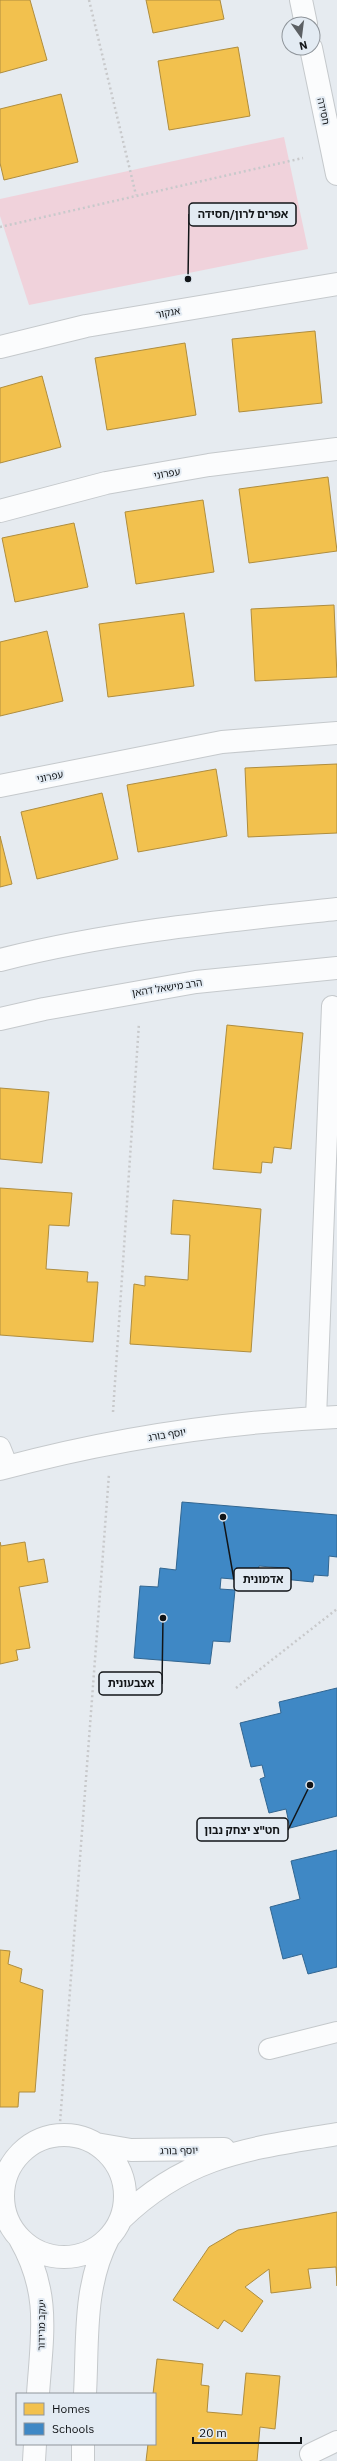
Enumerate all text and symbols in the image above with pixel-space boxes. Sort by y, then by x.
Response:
north arrow [281,16,321,56]
text: N [298,38,309,53]
street label: חסידה [314,96,333,126]
callout: אפרים לרון/חסידה [189,203,296,226]
text: אפרים לרון/חסידה [198,207,289,221]
street label: אנקור [155,304,181,321]
street label: עפרוני [153,465,181,482]
street label: עפרוני [36,768,65,785]
street label: הרב מישאל דהאן [131,976,203,999]
street label: יוסף בורג [147,1425,187,1444]
callout: אדמונית [234,1568,291,1591]
text: אדמונית [243,1572,284,1586]
callout: אצבעונית [99,1672,162,1695]
text: אצבעונית [108,1676,155,1690]
callout: חט"צ יצחק נבון [197,1818,288,1841]
text: חט"צ יצחק נבון [204,1823,280,1837]
street label: יוסף בורג [160,2144,198,2157]
street label: יעקב מרידור [35,2299,48,2351]
legend [16,2393,156,2445]
text: Homes [52,2401,90,2416]
scale bar [193,2419,301,2445]
text: Schools [52,2421,95,2436]
text: 20 m [199,2425,227,2440]

